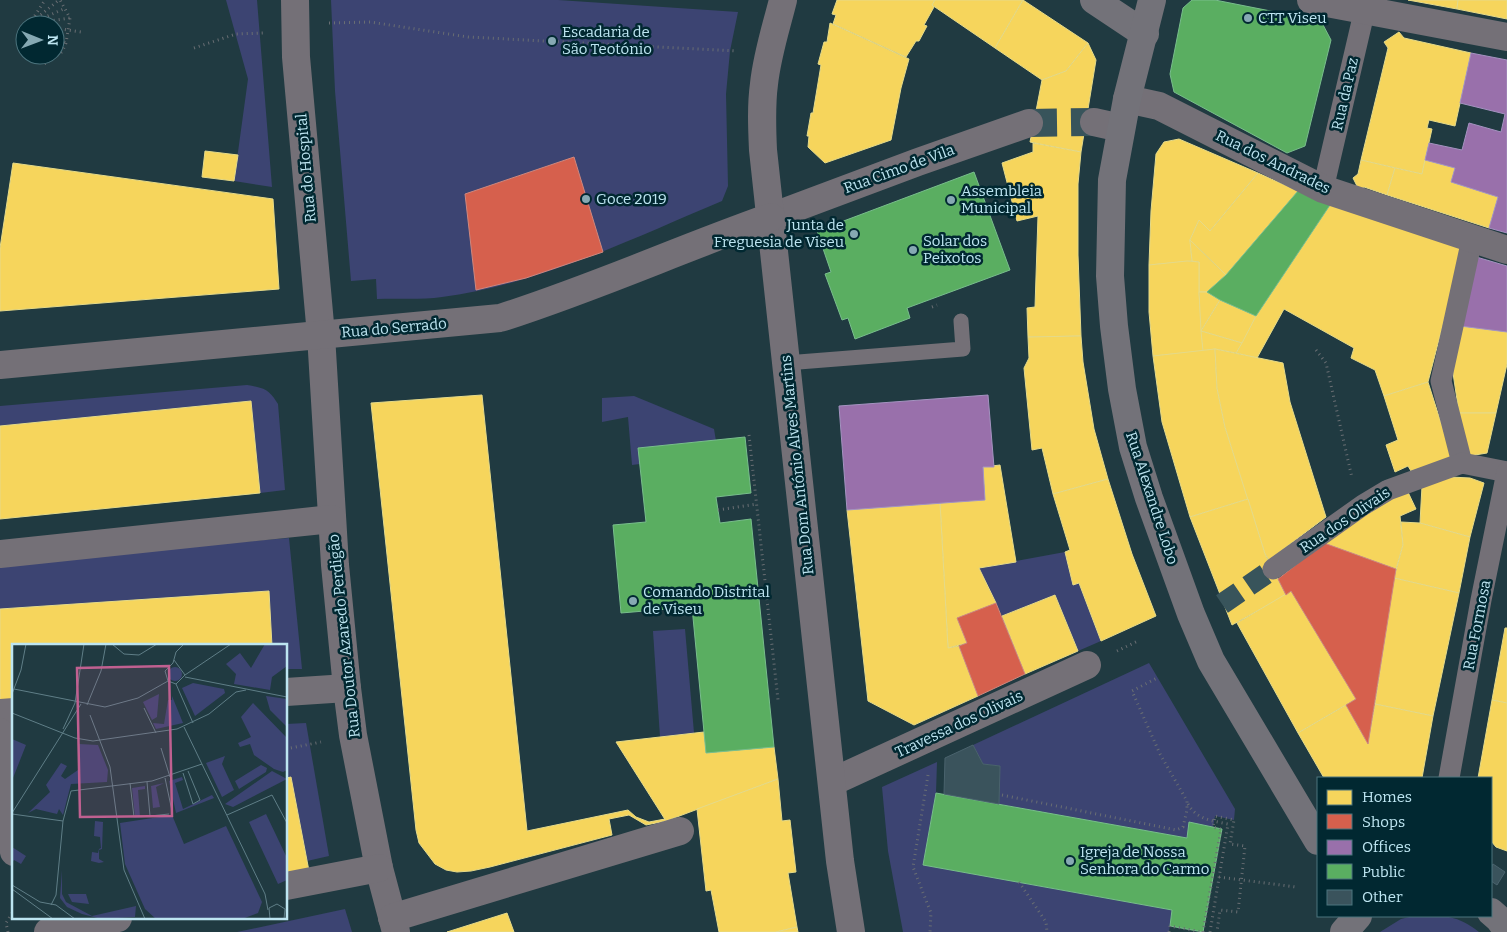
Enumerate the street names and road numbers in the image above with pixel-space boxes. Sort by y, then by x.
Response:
street label: Rua da Paz [1328,56,1362,132]
street label: Rua do Hospital [292,113,320,223]
street label: Rua dos Andrades [1213,126,1333,198]
street label: Rua Cimo de Vila [841,141,957,197]
street label: Rua do Serrado [340,314,448,342]
street label: Rua Dom António Alves Martins [776,354,818,576]
street label: Rua Alexandre Lobo [1122,429,1182,567]
street label: Rua dos Olivais [1297,483,1393,557]
street label: Rua Doutor Azaredo Perdigão [324,533,364,739]
street label: Rua Formosa [1459,579,1495,671]
street label: Travessa dos Olivais [892,687,1026,761]

